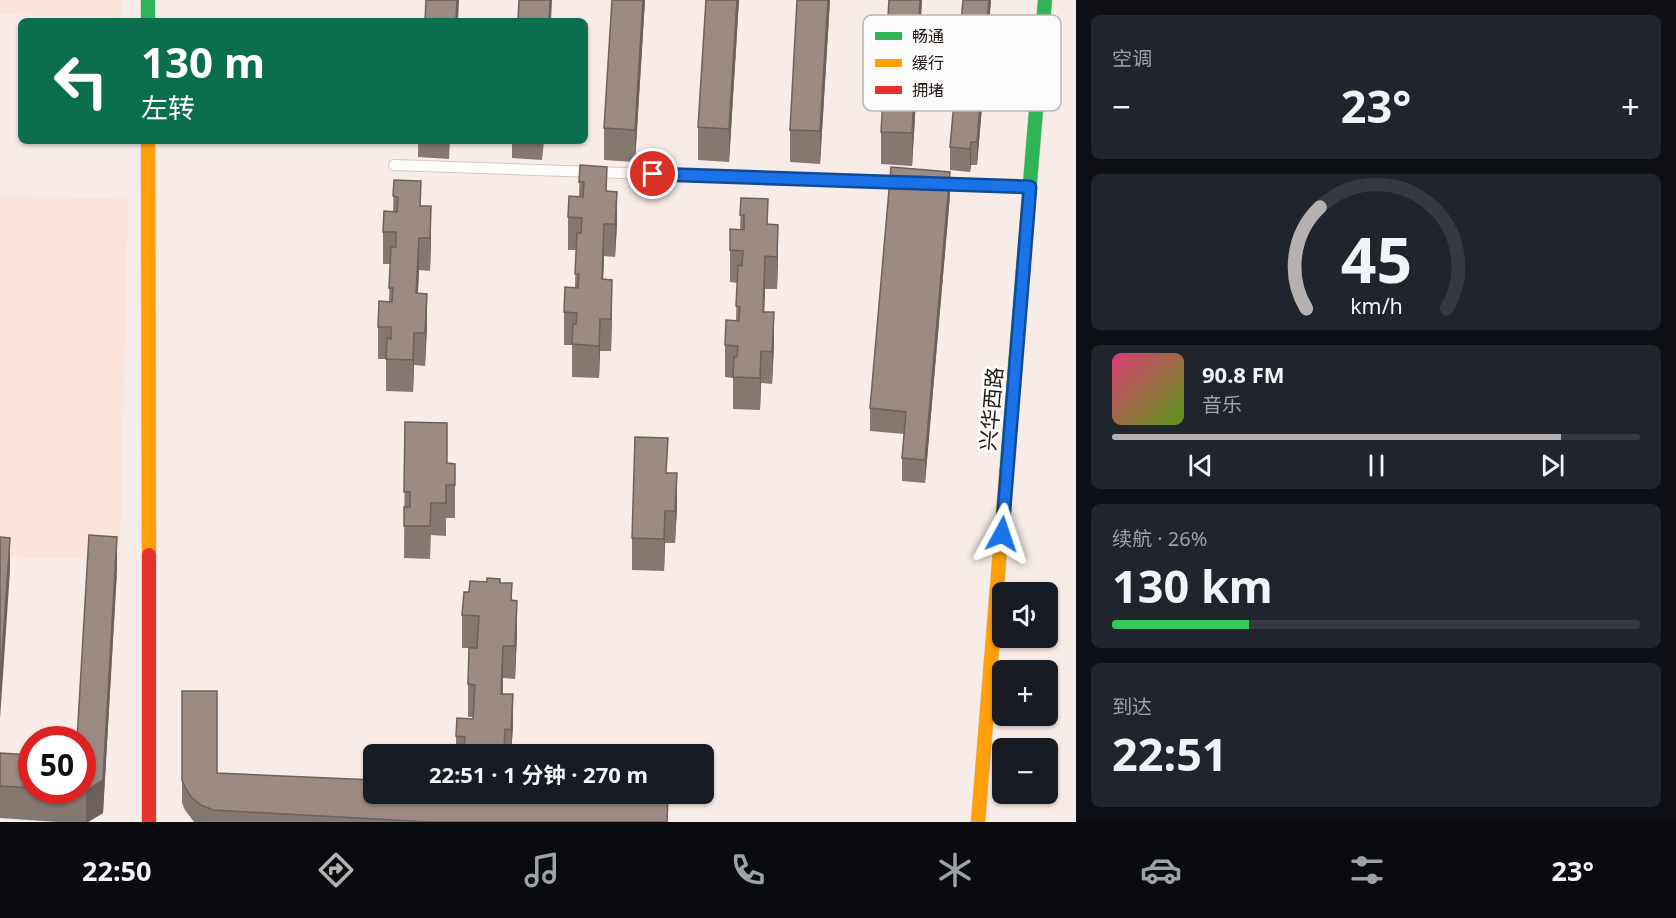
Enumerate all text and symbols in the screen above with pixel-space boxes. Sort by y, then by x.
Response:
legend [863,15,1061,111]
text: 畅通 [912,25,944,47]
text: 130 m [141,33,265,90]
icon: left [42,42,120,120]
text: 空调 [1112,45,1152,72]
text: 缓行 [912,52,944,74]
text: 23° [1341,75,1411,136]
text: 拥堵 [912,79,944,101]
text: − [1112,84,1131,129]
text: + [1621,84,1640,129]
text: 左转 [141,89,195,126]
pin [627,148,678,199]
icon: arrive [636,157,669,190]
text: 45 [1340,216,1412,301]
text: km/h [1350,291,1402,320]
text: 90.8 FM [1202,359,1284,389]
street label: 兴华西路 [973,366,1009,452]
text: 音乐 [1202,391,1242,418]
icon: previous [1184,449,1217,482]
icon: pause [1360,449,1393,482]
icon: next [1536,449,1569,482]
position arrow [970,502,1034,566]
text: 续航 · 26% [1112,525,1207,552]
text: 130 km [1112,555,1273,616]
map controls [992,582,1058,804]
button: sound [992,582,1058,648]
button: + [992,660,1058,726]
text: 到达 [1112,693,1152,720]
text: 22:51 [1112,723,1228,784]
speed limit sign: 50 [18,726,96,804]
button: − [992,738,1058,804]
text: 22:51 · 1 分钟 · 270 m [429,759,648,789]
icon: directions [315,849,357,891]
icon: music [521,849,563,891]
icon: phone [727,849,769,891]
icon: climate [934,849,976,891]
icon: car [1140,849,1182,891]
icon: filters [1346,849,1388,891]
text: 22:50 [82,852,151,889]
text: 23° [1552,852,1594,889]

